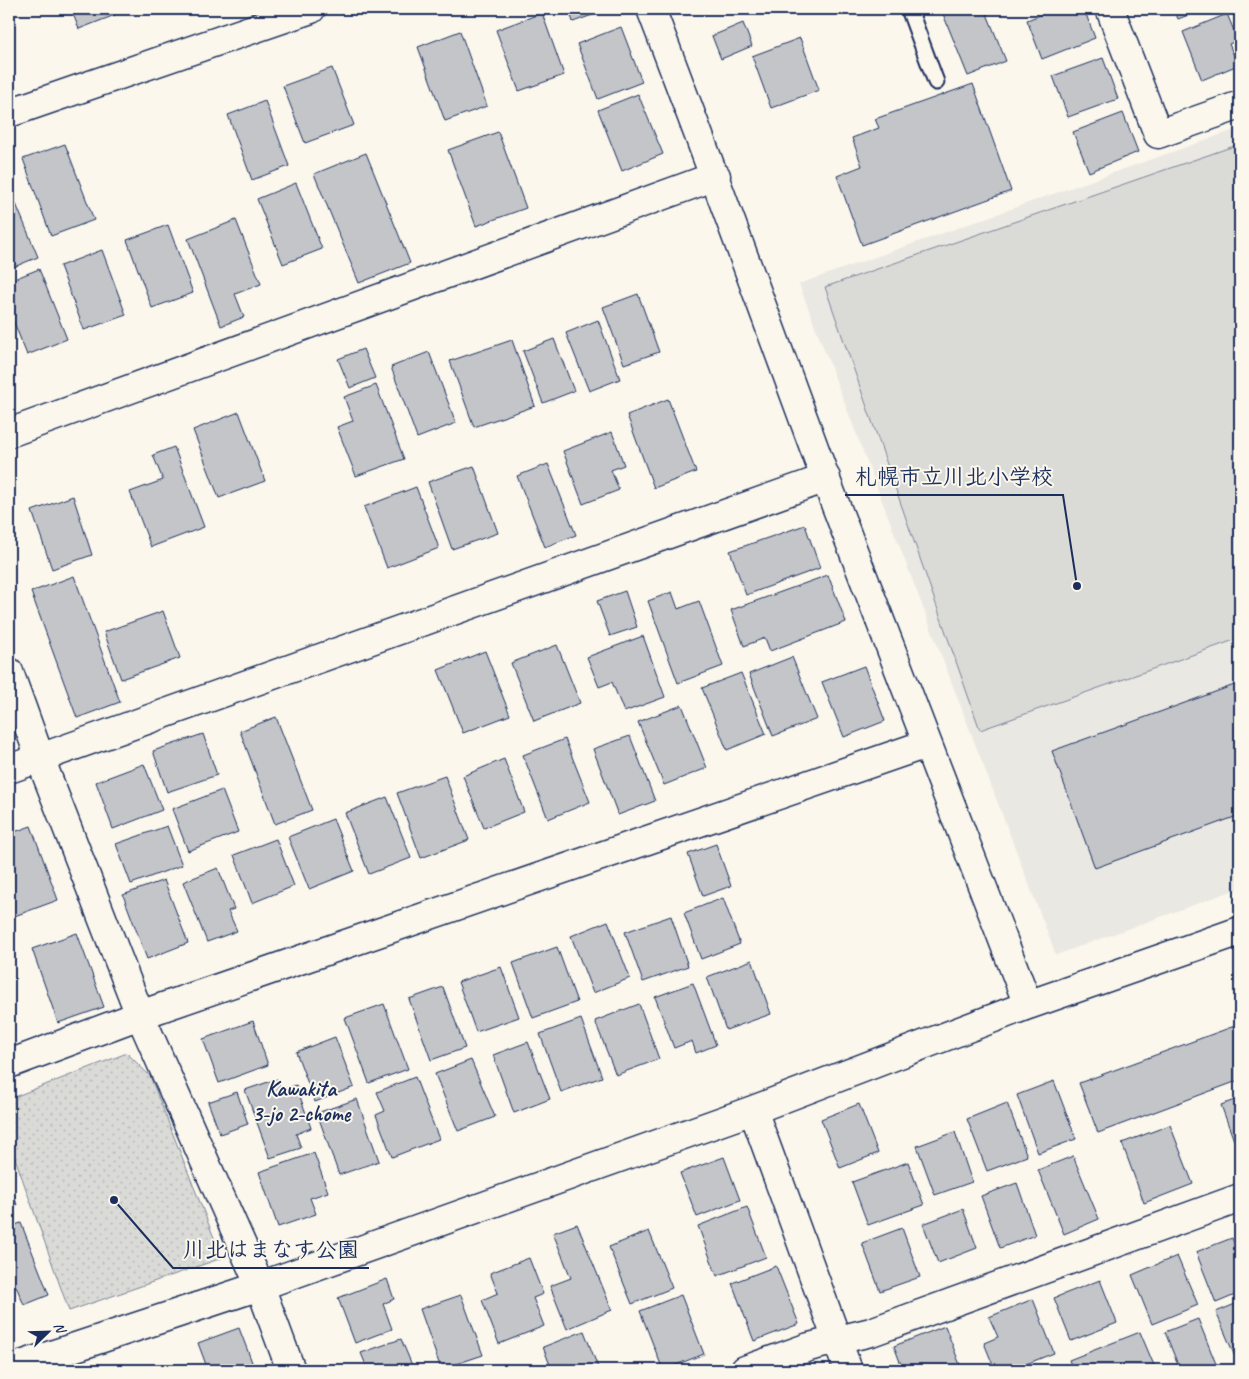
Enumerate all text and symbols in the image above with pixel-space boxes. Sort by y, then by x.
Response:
callout: 札幌市立川北小学校 [845,458,1063,495]
text: 札幌市立川北小学校 [855,463,1053,491]
district label: Kawakita 3-jo 2-chome [252,1075,352,1128]
callout: 川北はまなす公園 [173,1231,369,1268]
text: 川北はまなす公園 [183,1236,359,1264]
north arrow [22,1306,72,1356]
text: N [50,1320,70,1337]

